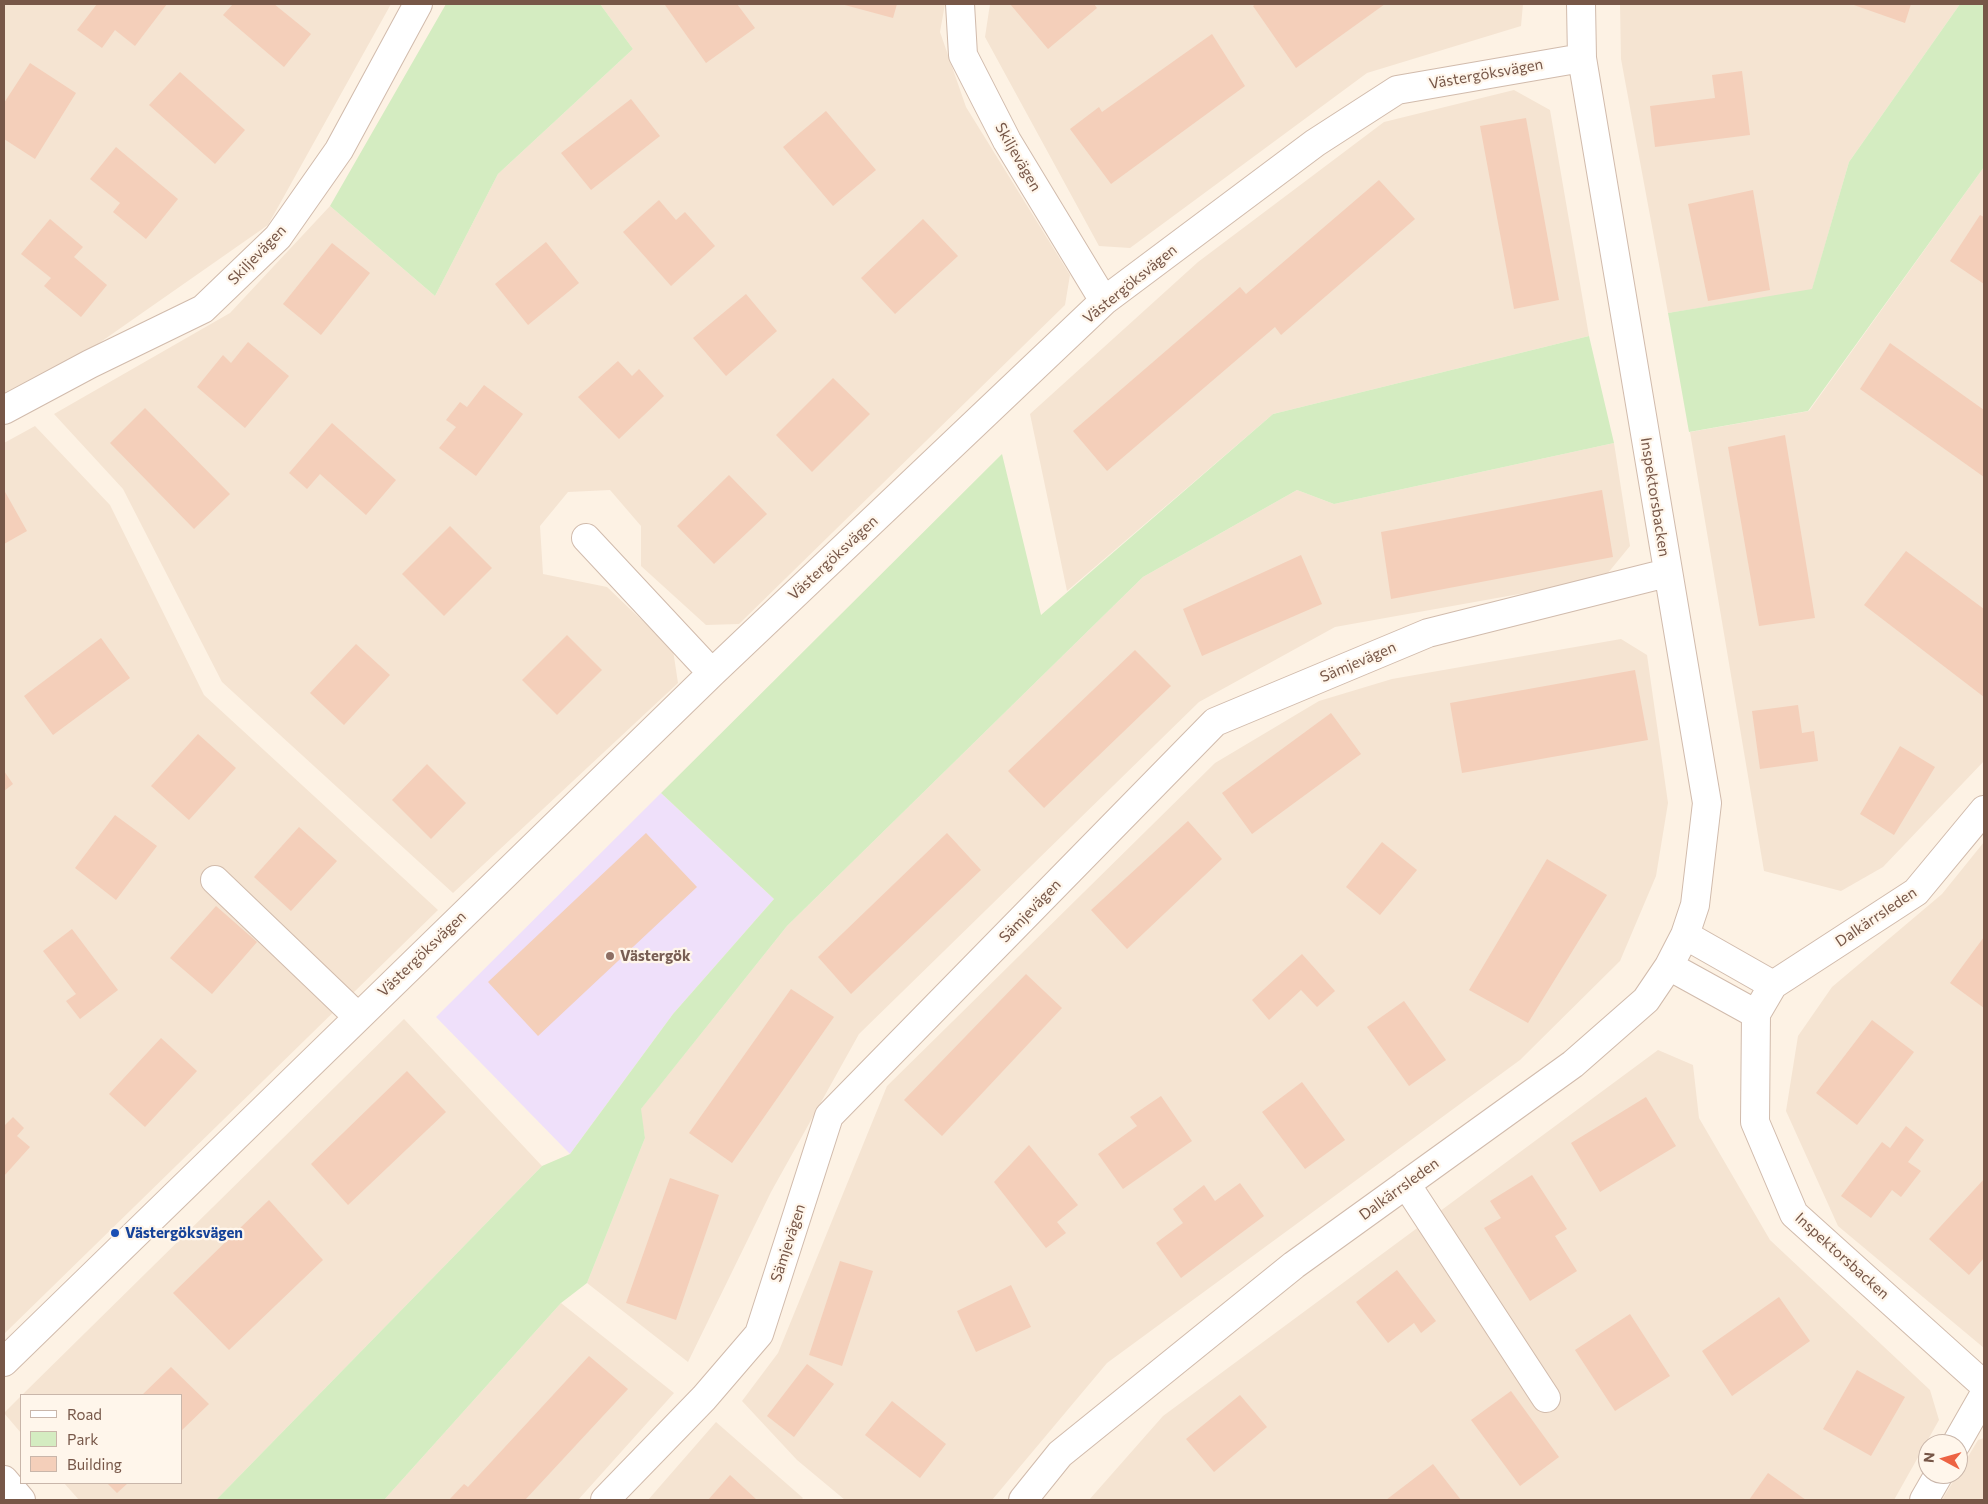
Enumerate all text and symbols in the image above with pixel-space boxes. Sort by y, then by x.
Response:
street label: Västergöksvägen [1428,55,1544,93]
street label: Skiljevägen [991,120,1045,194]
street label: Skiljevägen [224,221,290,289]
street label: Västergöksvägen [1079,241,1181,327]
street label: Inspektorsbacken [1637,436,1673,558]
street label: Västergöksvägen [785,512,881,604]
street label: Sämjevägen [1317,638,1399,686]
street label: Sämjevägen [995,876,1065,946]
street label: Dalkärrsleden [1832,883,1920,951]
street label: Västergöksvägen [374,907,470,1001]
place label: Västergök [620,947,691,965]
marker: Västergök [604,950,616,962]
street label: Dalkärrsleden [1356,1154,1442,1224]
street label: Sämjevägen [767,1202,809,1284]
street label: Inspektorsbacken [1791,1209,1893,1303]
place label: Västergöksvägen [125,1224,243,1242]
marker: Västergöksvägen [109,1227,121,1239]
legend [20,1394,182,1484]
text: Road [67,1405,102,1423]
text: Park [67,1430,98,1448]
north arrow [1918,1434,1968,1484]
text: N [1920,1451,1938,1464]
text: Building [67,1455,122,1473]

